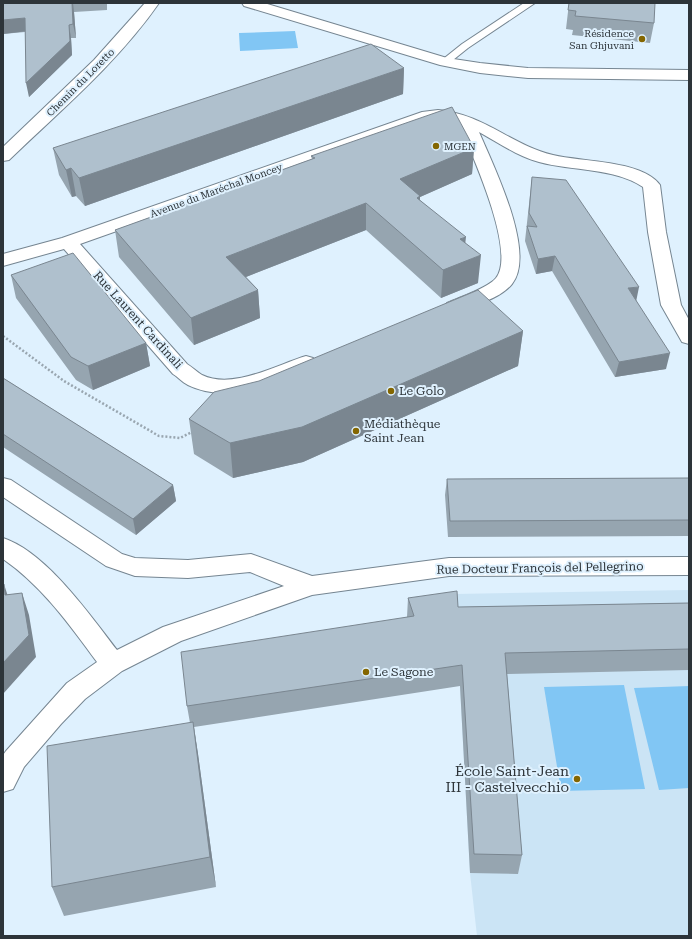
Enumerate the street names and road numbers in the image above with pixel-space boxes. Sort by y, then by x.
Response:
street label: Chemin du Loretto [44,46,116,118]
street label: Avenue du Maréchal Moncey [149,161,284,220]
street label: Rue Laurent Cardinali [90,268,186,372]
street label: Rue Docteur François del Pellegrino [436,559,644,577]

